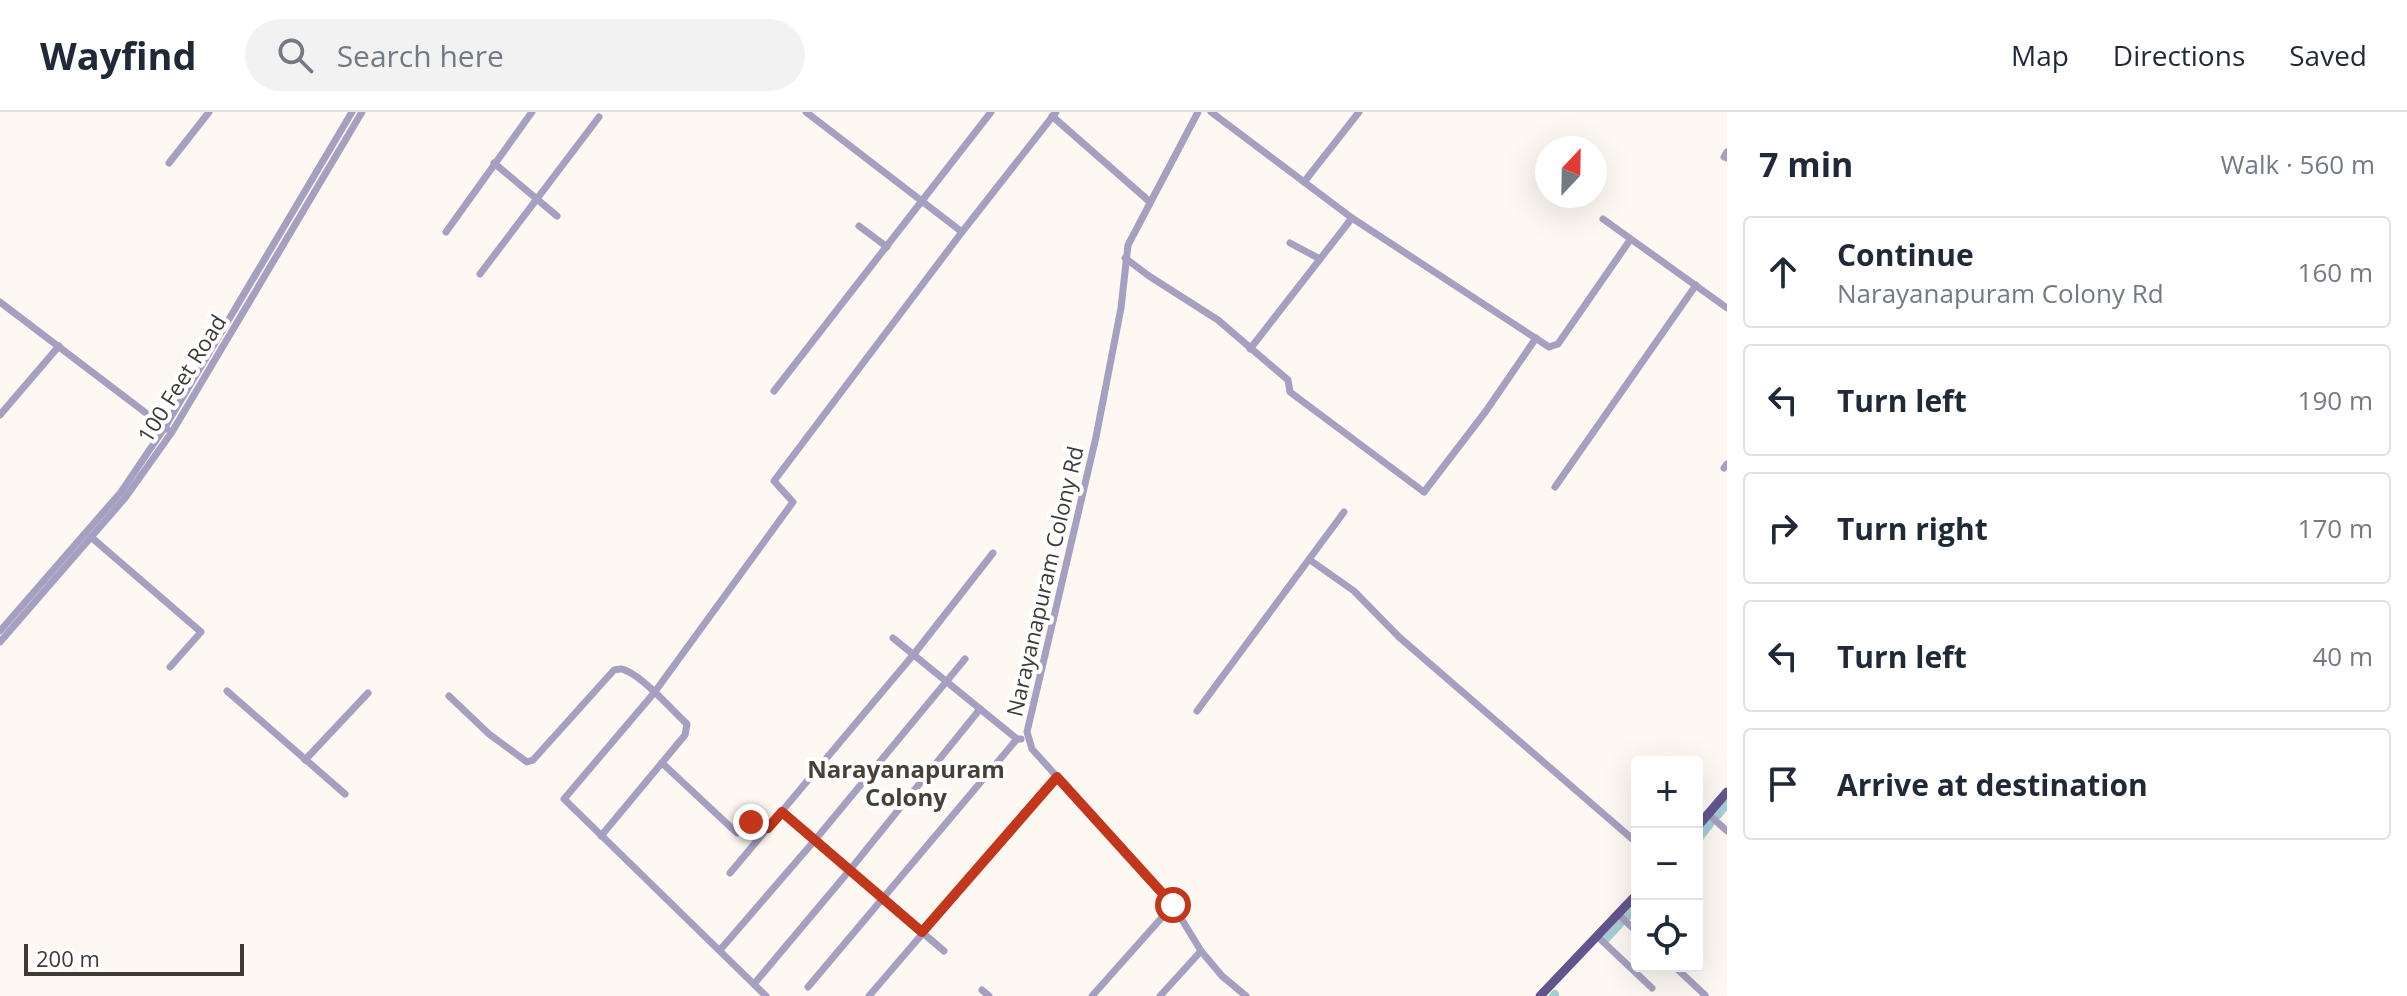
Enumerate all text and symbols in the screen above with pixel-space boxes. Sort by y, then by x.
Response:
search box [245,19,805,91]
text: Wayfind [40,29,197,81]
icon: search [273,33,317,77]
text: Search here [337,35,504,76]
text: Map [2011,36,2069,74]
text: Directions [2113,36,2245,74]
text: Saved [2289,36,2367,74]
north arrow [1535,136,1607,208]
text: 7 min [1759,141,1853,187]
text: Walk · 560 m [2221,146,2375,182]
text: Continue [1837,234,1974,275]
icon: ahead [1761,250,1805,294]
text: 160 m [2298,254,2373,290]
text: Narayanapuram Colony Rd [1837,275,2164,311]
street label: 100 Feet Road [130,308,232,448]
icon: left [1761,378,1805,422]
text: Turn left [1837,380,1967,421]
text: 190 m [2298,382,2373,418]
street label: Narayanapuram Colony Rd [998,443,1090,719]
icon: right [1761,506,1805,550]
text: Turn right [1837,508,1988,549]
text: 170 m [2298,510,2373,546]
icon: left [1761,634,1805,678]
text: Turn left [1837,636,1967,677]
text: 40 m [2312,638,2373,674]
district label: Narayanapuram Colony [807,752,1005,813]
map controls [1631,756,1703,972]
button: + [1631,756,1703,828]
icon: arrive [1761,762,1805,806]
text: Arrive at destination [1837,764,2148,805]
route end [733,804,769,840]
button: − [1631,828,1703,900]
route start [1155,887,1191,923]
button: locate [1631,900,1703,972]
scale bar [24,940,244,976]
text: 200 m [36,943,100,973]

